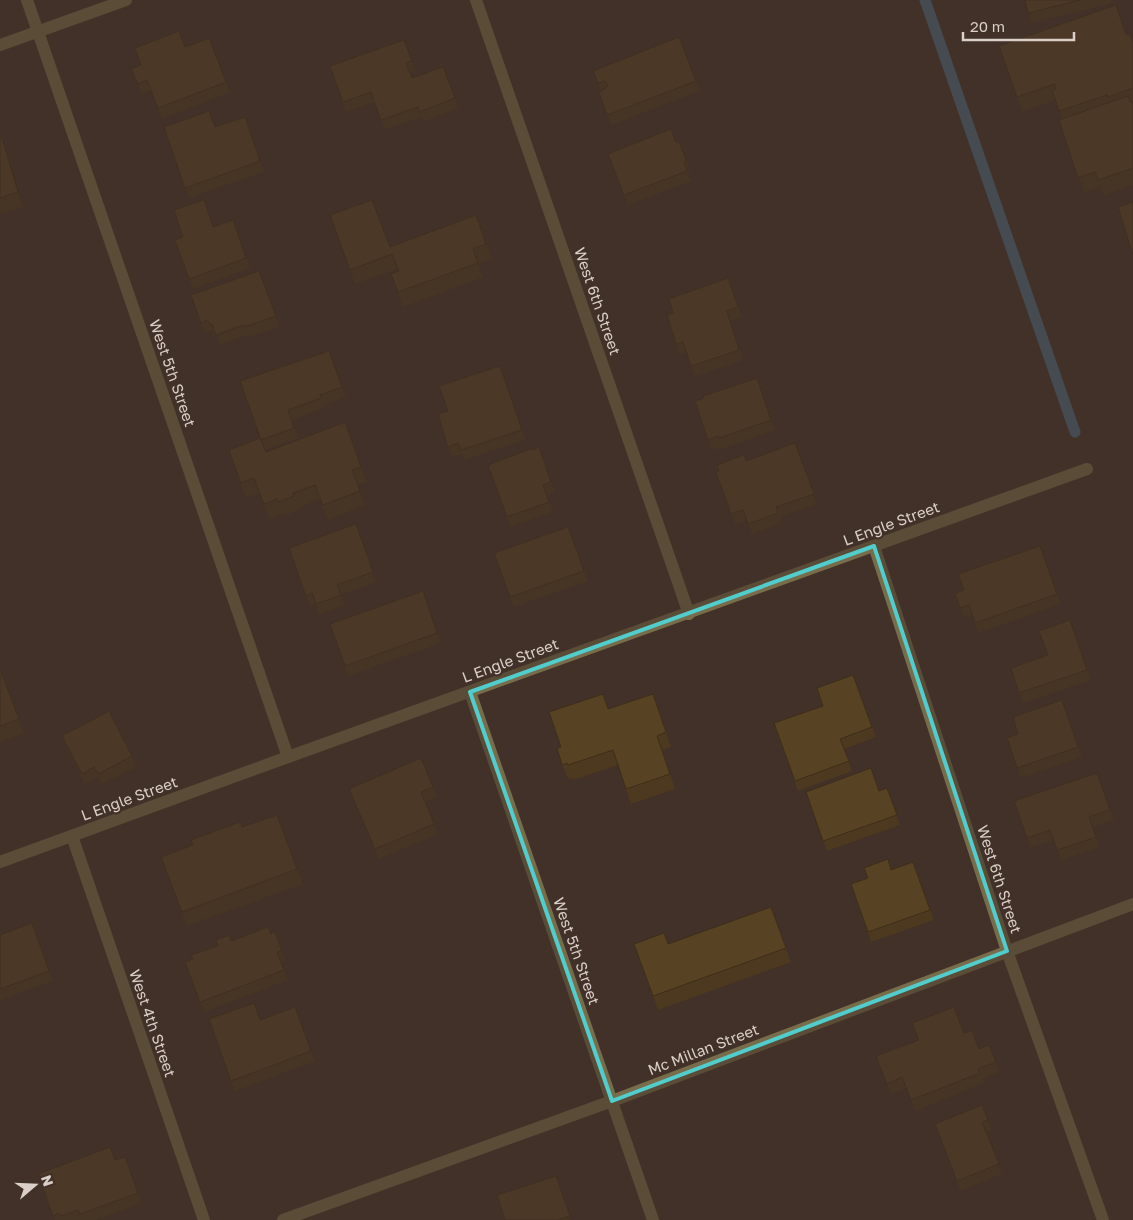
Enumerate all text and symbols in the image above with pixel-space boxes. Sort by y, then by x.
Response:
scale bar [963,10,1074,42]
text: 20 m [970,17,1005,35]
street label: West 6th Street [571,245,625,357]
street label: West 5th Street [146,317,200,429]
street label: L Engle Street [840,497,942,549]
street label: L Engle Street [459,634,561,686]
street label: L Engle Street [78,772,180,824]
street label: West 6th Street [974,823,1026,935]
street label: West 5th Street [550,895,604,1007]
street label: West 4th Street [126,967,180,1079]
street label: Mc Millan Street [645,1020,761,1078]
north arrow [10,1160,60,1210]
text: N [38,1173,58,1188]

